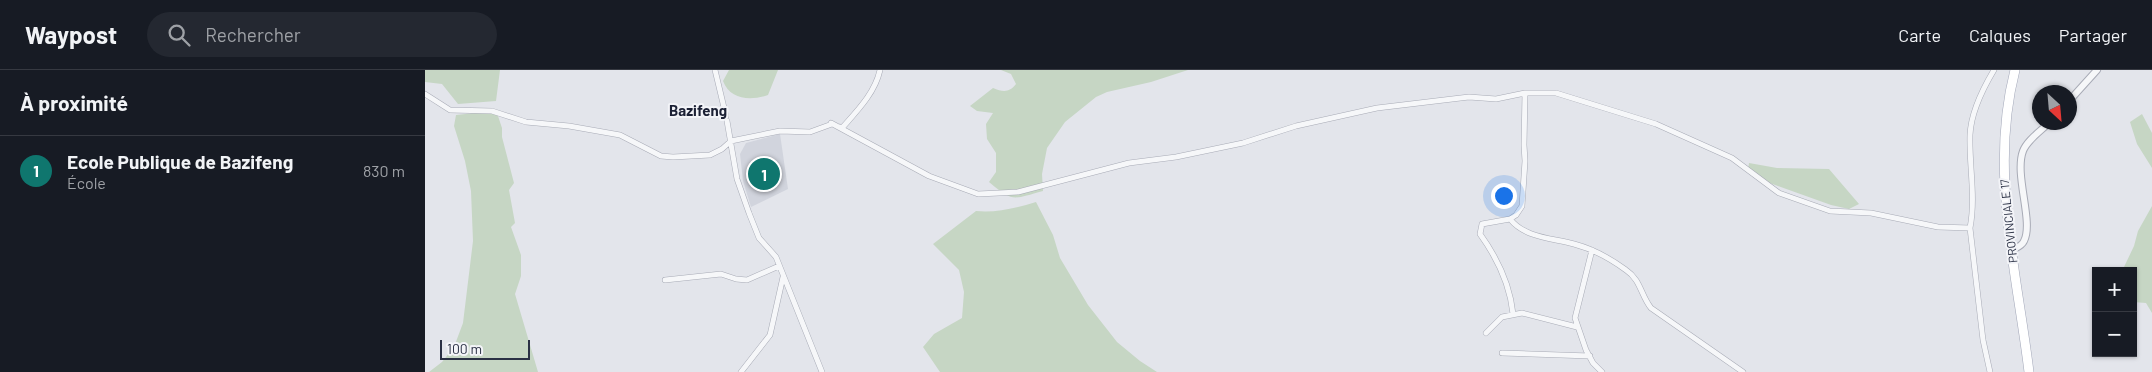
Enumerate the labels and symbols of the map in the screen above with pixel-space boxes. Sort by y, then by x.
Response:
north arrow [2032,85,2077,130]
district label: Bazifeng [669,101,727,119]
pin: 1 [748,155,780,193]
street label: PROVINCIALE 17 [1997,178,2019,264]
your location [1491,183,1517,209]
scale bar [440,337,530,360]

